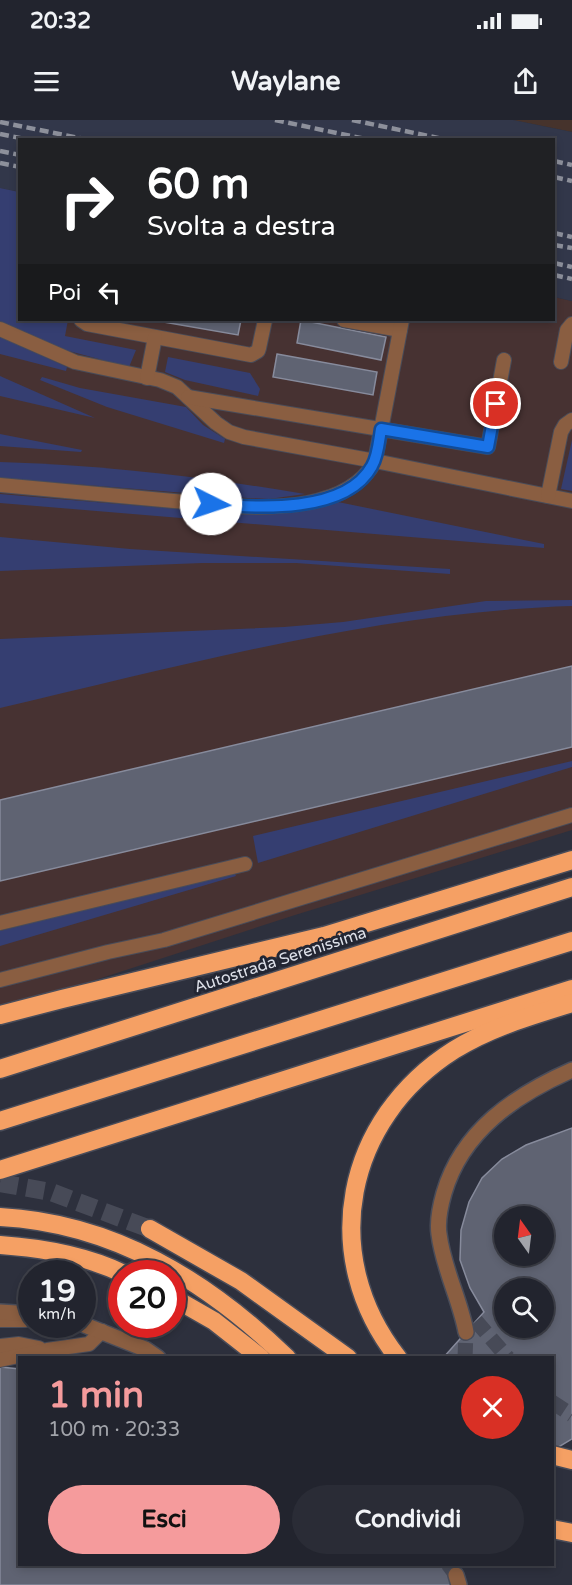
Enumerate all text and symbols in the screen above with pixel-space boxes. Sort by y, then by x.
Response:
text: 20:32 [30,8,91,34]
icon: menu [30,65,63,98]
text: Waylane [231,65,341,98]
icon: share [509,65,542,98]
text: 60 m [147,159,249,210]
icon: right [48,162,126,240]
text: Svolta a destra [147,210,336,243]
icon: left [93,276,126,309]
text: Poi [48,280,81,306]
pin [470,378,521,429]
icon: arrive [479,387,512,420]
position arrow [179,472,243,536]
street label: Autostrada Serenissima [192,923,369,997]
north arrow [494,1206,554,1266]
map controls [494,1206,554,1338]
speed limit sign: 20 [108,1260,186,1338]
text: 19 [38,1273,76,1310]
button: search [494,1278,554,1338]
text: km/h [38,1305,76,1323]
text: 1 min [48,1374,144,1417]
button: close [461,1376,524,1439]
text: 100 m · 20:33 [48,1418,180,1442]
button: Esci [48,1485,280,1554]
button: Condividi [292,1485,524,1554]

